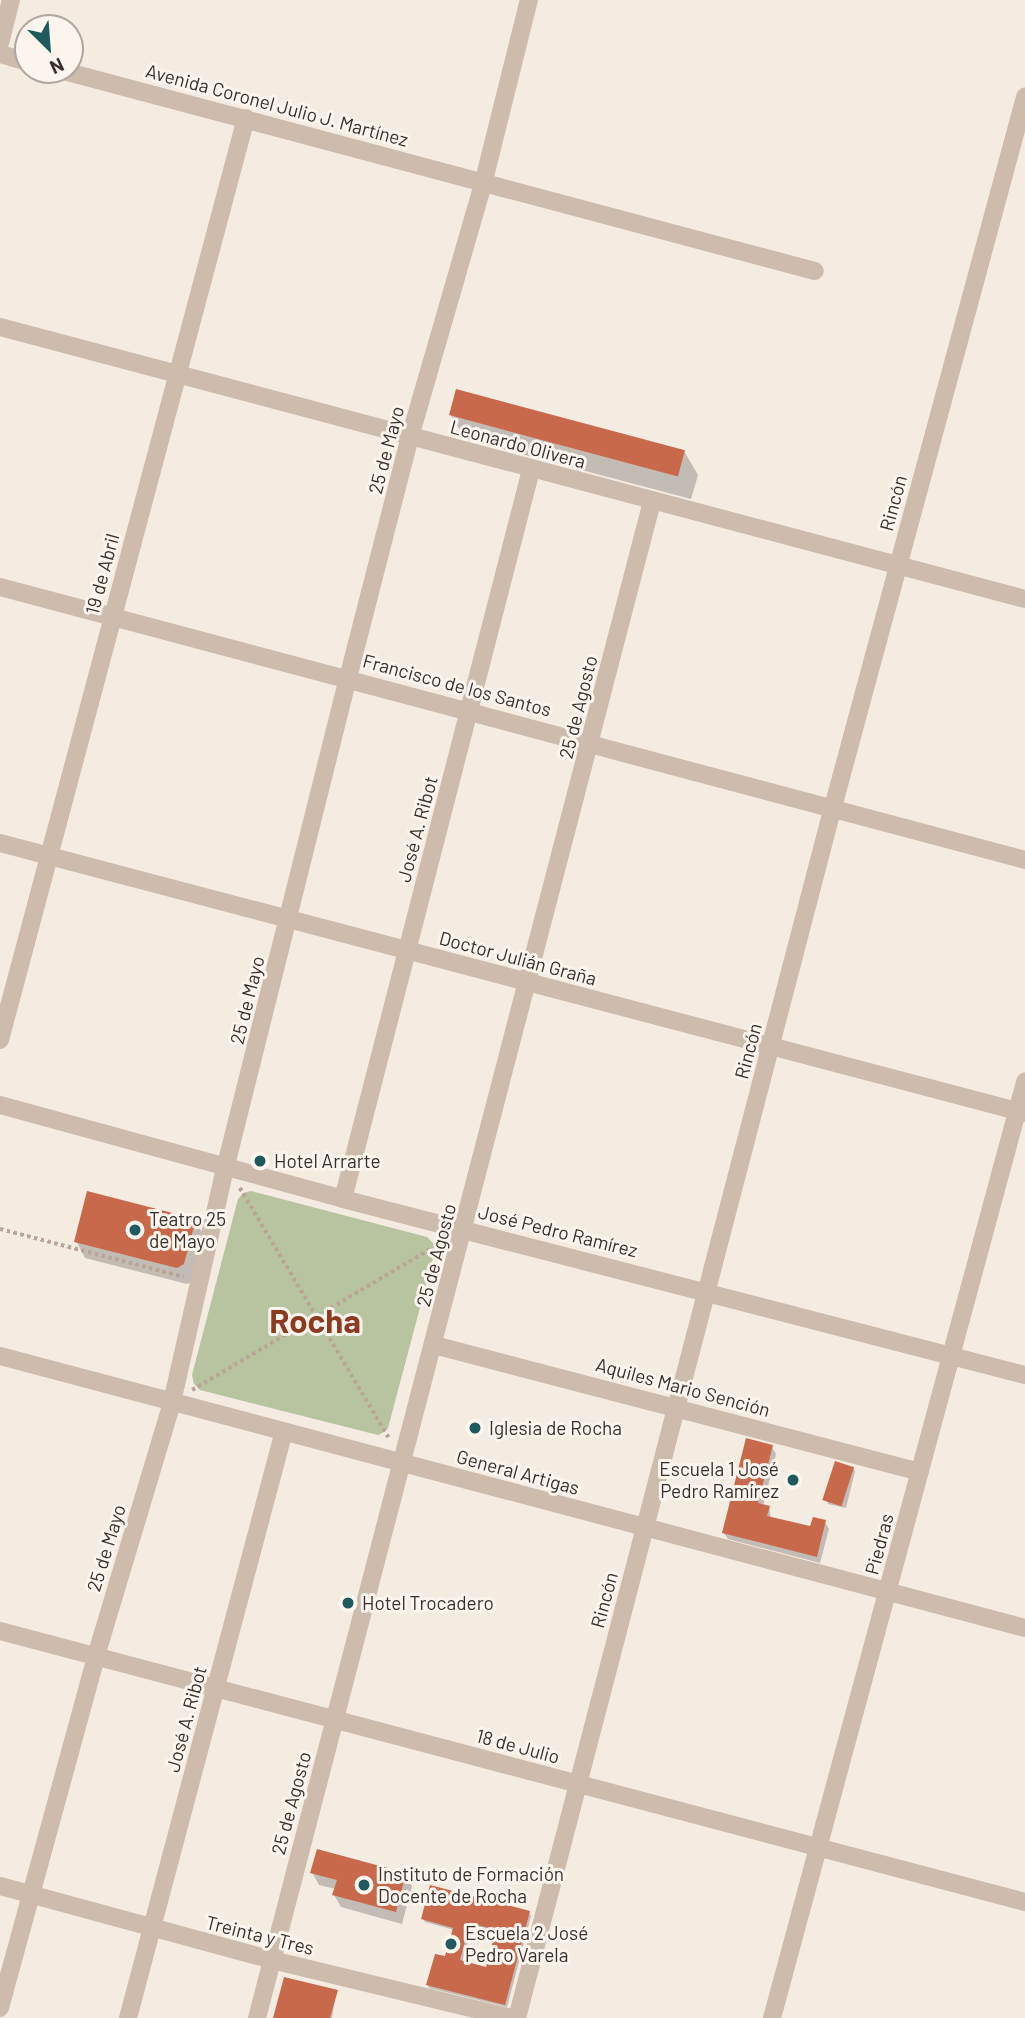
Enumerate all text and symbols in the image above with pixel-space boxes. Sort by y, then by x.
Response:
north arrow [14,14,84,84]
text: N [47,54,68,80]
street label: Avenida Coronel Julio J. Martínez [143,59,411,151]
street label: 25 de Mayo [363,404,409,496]
street label: Leonardo Olivera [448,415,588,473]
street label: Rincón [875,473,911,533]
street label: 19 de Abril [80,531,124,617]
street label: Francisco de los Santos [360,649,554,721]
street label: 25 de Agosto [554,653,602,761]
street label: José A. Ribot [392,773,442,885]
street label: Doctor Julián Graña [437,926,599,990]
street label: 25 de Mayo [225,954,269,1046]
street label: Rincón [730,1021,766,1081]
place label: Hotel Arrarte [274,1150,381,1172]
marker: Hotel Arrarte [252,1153,268,1169]
street label: José Pedro Ramírez [476,1200,640,1262]
street label: 25 de Agosto [411,1201,461,1309]
place label: Teatro 25 de Mayo [149,1208,226,1252]
marker: Teatro 25 de Mayo [127,1222,143,1238]
district label: Rocha [269,1301,361,1341]
street label: Aquiles Mario Sención [593,1353,773,1421]
place label: Iglesia de Rocha [489,1417,622,1439]
marker: Iglesia de Rocha [467,1420,483,1436]
street label: General Artigas [454,1445,582,1499]
place label: Escuela 1 José Pedro Ramírez [659,1458,779,1502]
marker: Escuela 1 José Pedro Ramírez [785,1472,801,1488]
street label: 25 de Mayo [82,1502,130,1594]
street label: Piedras [860,1511,898,1577]
street label: Rincón [586,1570,622,1630]
place label: Hotel Trocadero [362,1592,494,1614]
marker: Hotel Trocadero [340,1595,356,1611]
street label: José A. Ribot [161,1663,211,1775]
street label: 18 de Julio [474,1724,562,1768]
street label: 25 de Agosto [266,1749,316,1857]
place label: Instituto de Formación Docente de Rocha [378,1863,564,1907]
marker: Instituto de Formación Docente de Rocha [356,1877,372,1893]
street label: Treinta y Tres [204,1911,316,1959]
place label: Escuela 2 José Pedro Varela [465,1922,588,1966]
marker: Escuela 2 José Pedro Varela [443,1936,459,1952]

